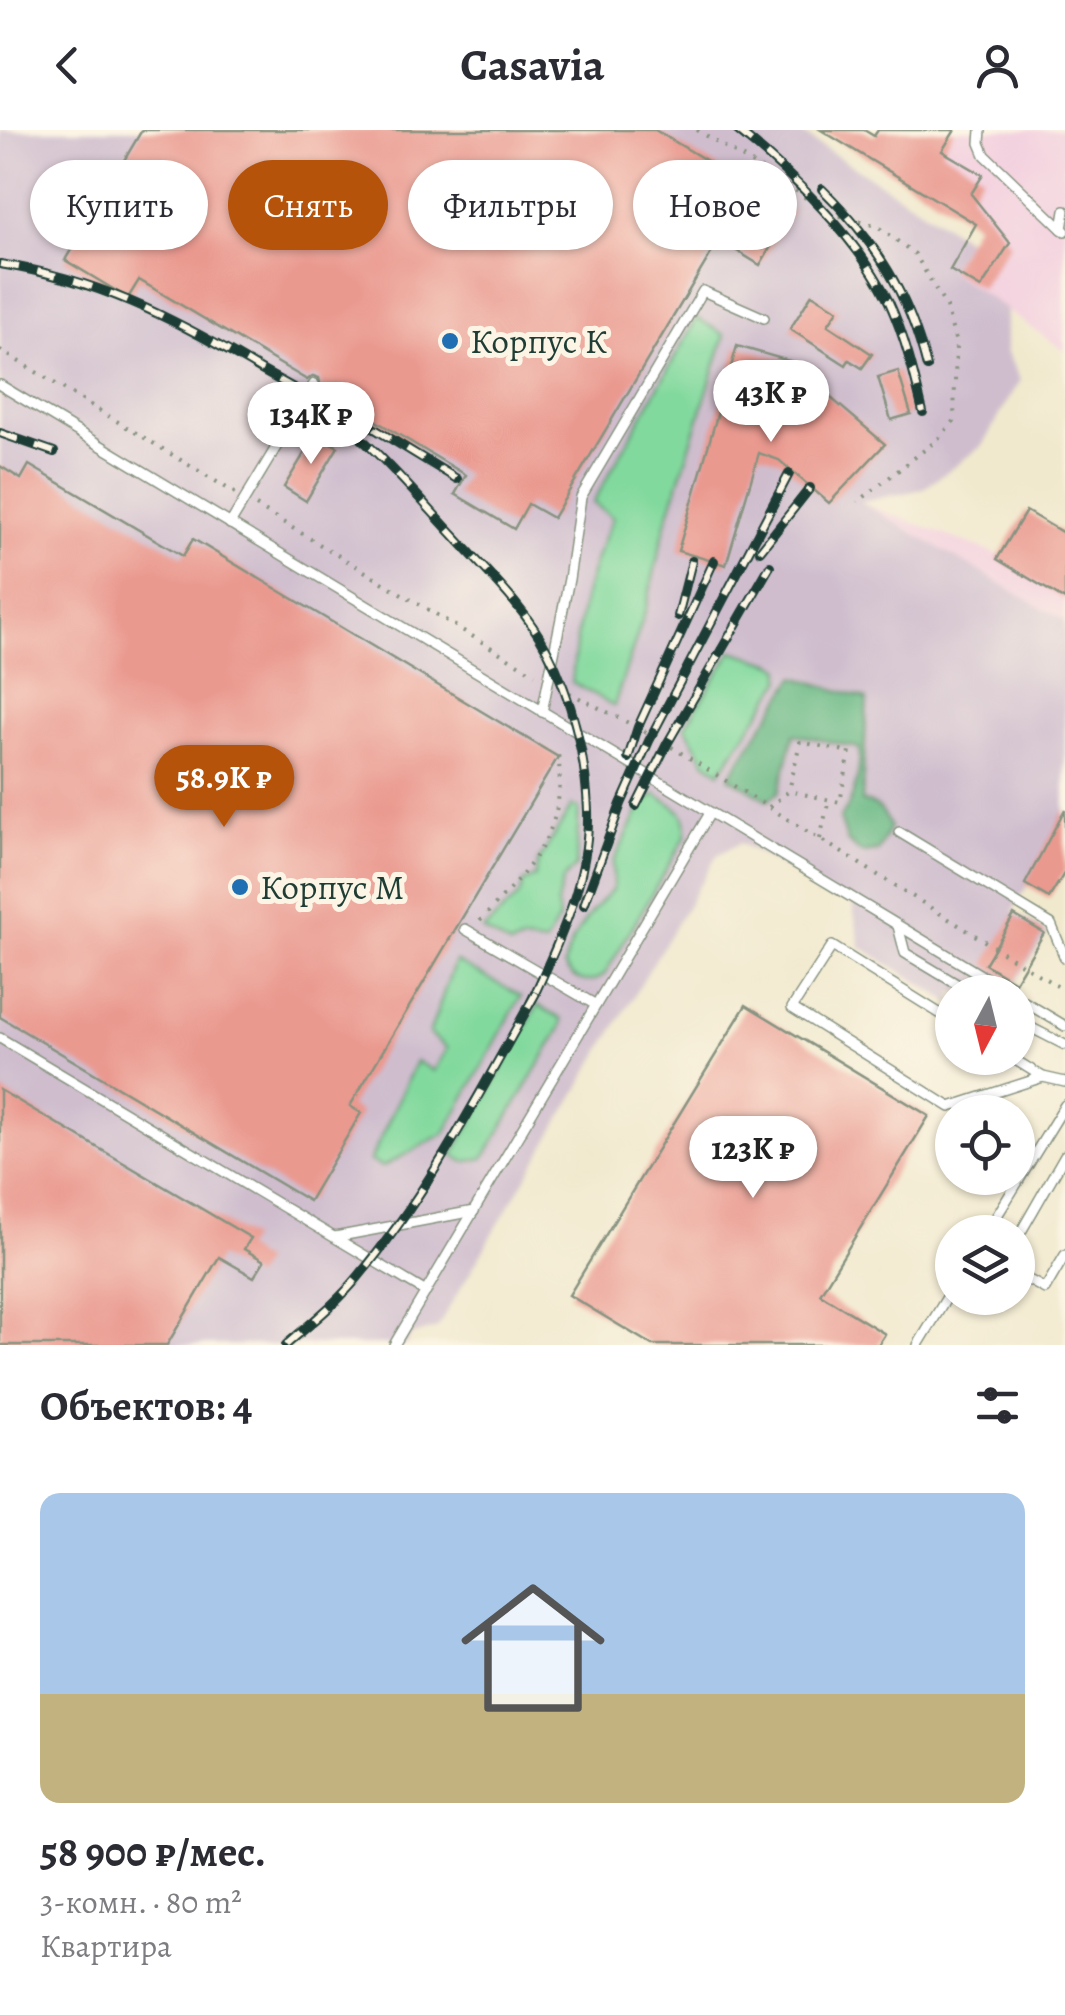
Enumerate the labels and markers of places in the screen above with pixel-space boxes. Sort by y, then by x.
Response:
place label: Корпус К [470,317,607,365]
marker: Корпус К [439,330,461,352]
pin: 43K ₽ [701,360,841,445]
pin: 134K ₽ [230,382,392,467]
pin: 58.9K ₽ [132,745,316,830]
place label: Корпус М [260,863,404,911]
marker: Корпус М [229,876,251,898]
pin: 123K ₽ [672,1116,834,1201]

